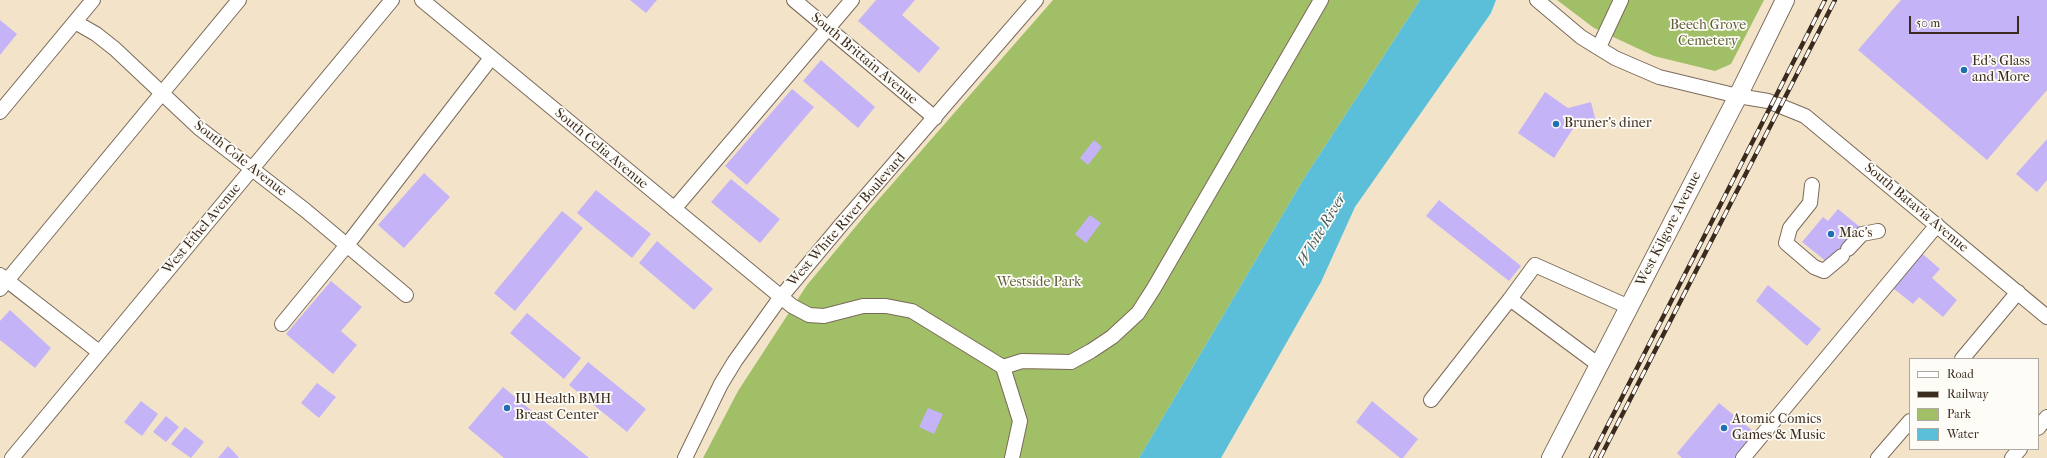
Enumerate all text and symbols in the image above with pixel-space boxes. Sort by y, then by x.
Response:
scale bar [1911,8,2021,34]
street label: South Brittain Avenue [807,10,921,108]
text: 50 m [1916,16,1940,30]
park label: Beech Grove Cemetery [1670,18,1746,50]
place label: Ed's Glass and More [1972,54,2030,86]
marker: Ed's Glass and More [1959,65,1969,75]
street label: South Celia Avenue [551,105,651,193]
place label: Bruner's diner [1564,116,1652,132]
street label: South Cole Avenue [190,118,290,200]
marker: Bruner's diner [1551,119,1561,129]
street label: West White River Boulevard [784,150,910,290]
street label: South Batavia Avenue [1861,160,1971,256]
street label: West Kilgore Avenue [1633,169,1705,289]
street label: West Ethel Avenue [159,180,245,278]
water label: White River [1293,191,1351,269]
place label: Mac's [1839,226,1873,242]
marker: Mac's [1826,229,1836,239]
park label: Westside Park [997,275,1081,291]
legend [1909,358,2039,450]
text: Road [1947,367,1974,381]
text: Railway [1947,387,1989,401]
place label: IU Health BMH Breast Center [515,392,611,424]
marker: IU Health BMH Breast Center [502,403,512,413]
text: Park [1947,407,1971,421]
place label: Atomic Comics Games & Music [1732,412,1826,444]
marker: Atomic Comics Games & Music [1719,423,1729,433]
text: Water [1947,427,1979,441]

